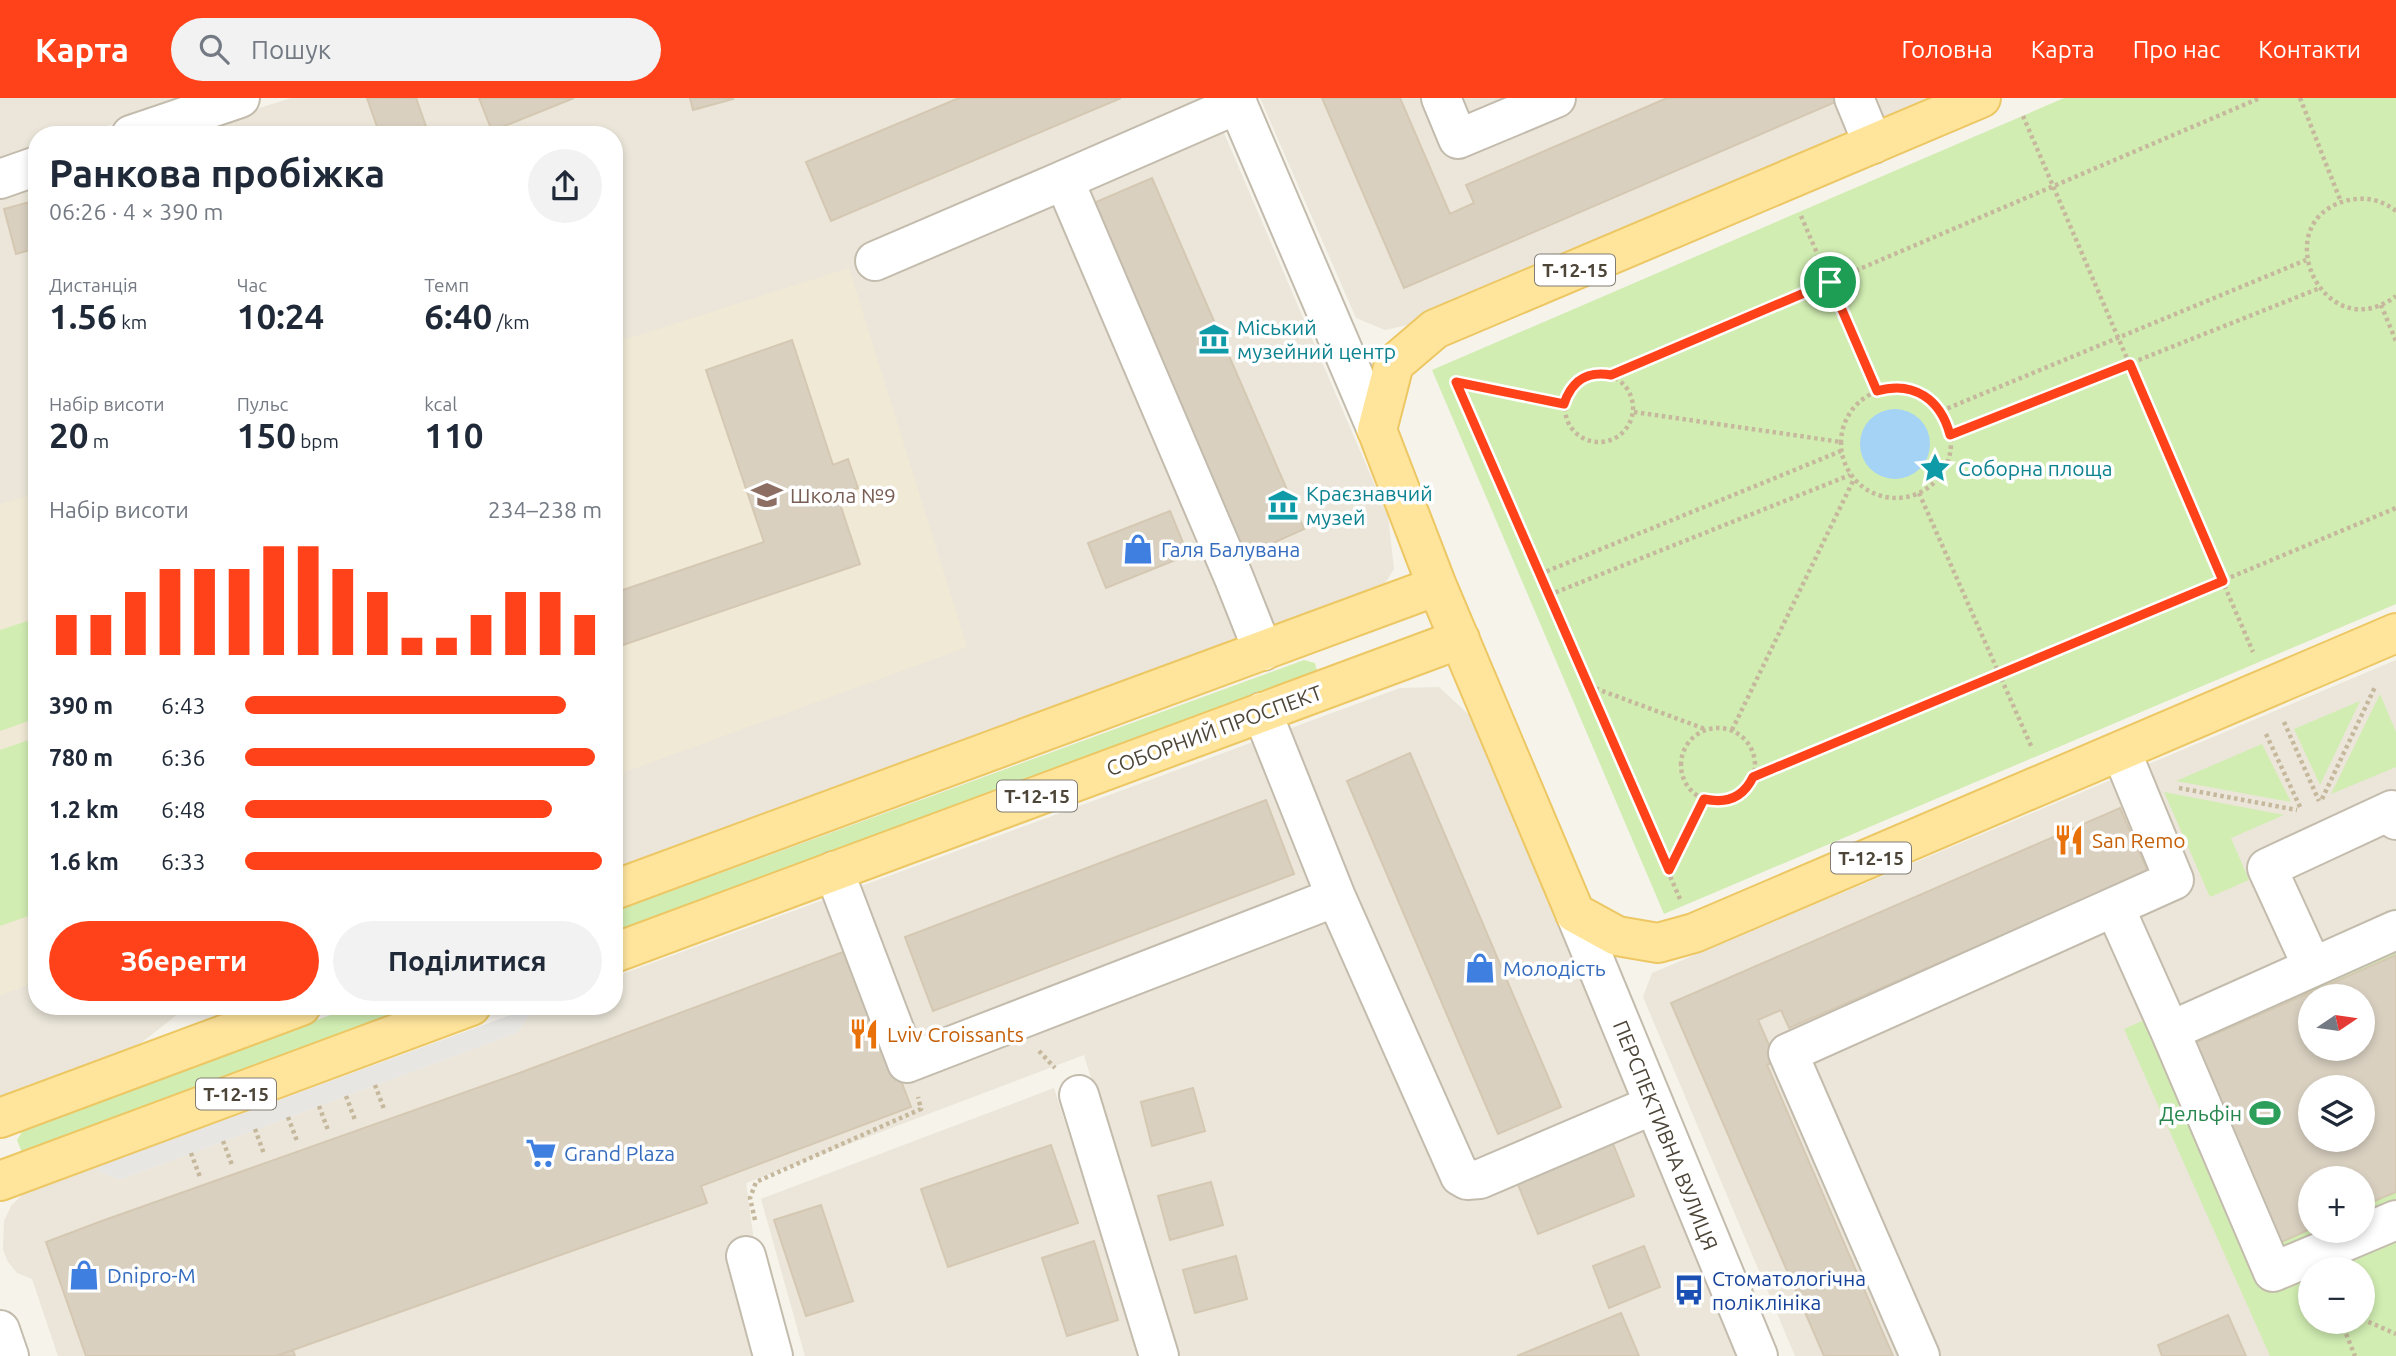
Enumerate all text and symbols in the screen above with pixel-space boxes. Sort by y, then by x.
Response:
search box [171,18,661,81]
icon: search [195,30,233,68]
text: Карта [35,31,129,68]
text: Пошук [251,35,331,64]
text: Головна [1901,36,1993,63]
text: Карта [2031,36,2095,63]
text: Про нас [2133,36,2220,63]
text: Контакти [2258,36,2361,63]
button: share [528,149,602,223]
text: Ранкова пробіжка [49,152,385,194]
text: 06:26 · 4 × 390 m [49,199,223,224]
pin [1800,252,1860,312]
road number: Т-12-15 [1535,254,1615,286]
icon: arrive [1811,263,1849,301]
text: Дистанція [49,274,138,296]
text: Час [237,274,267,296]
text: Темп [424,274,469,296]
text: 1.56 [49,296,117,336]
text: 10:24 [237,296,324,336]
text: 6:40 [424,296,492,336]
text: km [117,311,147,333]
text: /km [492,311,530,333]
place label: Міський музейний центр [1237,315,1396,363]
museum icon: Міський музейний центр [1197,322,1231,356]
text: Набір висоти [49,393,165,415]
text: Пульс [237,393,288,415]
text: kcal [424,393,457,415]
text: 20 [49,415,88,455]
text: 150 [237,415,296,455]
text: 110 [424,415,484,455]
text: m [88,430,109,452]
text: bpm [296,430,339,452]
place icon: Соборна площа [1918,451,1952,485]
place label: Соборна площа [1958,456,2112,480]
school or university icon: Школа №9 [750,478,784,512]
place label: Краєзнавчий музей [1306,481,1433,529]
place label: Школа №9 [790,483,896,507]
museum icon: Краєзнавчий музей [1266,488,1300,522]
text: Набір висоти [49,497,189,522]
text: 234–238 m [488,497,602,522]
shop icon: Галя Балувана [1121,532,1155,566]
place label: Галя Балувана [1161,537,1300,561]
street label: СОБОРНИЙ ПРОСПЕКТ [1103,680,1325,780]
text: 390 m [49,693,113,718]
text: 6:43 [161,693,206,718]
text: 780 m [49,745,113,770]
text: 6:36 [161,745,206,770]
road number: Т-12-15 [997,780,1077,811]
text: 1.2 km [49,797,119,822]
text: 6:48 [161,797,206,822]
restaurant icon: San Remo [2052,823,2086,857]
place label: San Remo [2092,828,2186,852]
road number: Т-12-15 [1831,842,1911,874]
text: 1.6 km [49,849,119,874]
text: 6:33 [161,849,206,874]
button: Зберегти [49,921,319,1001]
button: Поділитися [333,921,602,1001]
shop icon: Молодість [1463,951,1497,985]
place label: Молодість [1503,956,1606,980]
north arrow [2298,984,2375,1060]
map controls [2298,984,2375,1334]
restaurant icon: Lviv Croissants [847,1017,881,1051]
street label: ПЕРСПЕКТИВНА ВУЛИЦЯ [1609,1017,1723,1253]
place label: Lviv Croissants [887,1022,1024,1046]
button: layers [2298,1075,2375,1152]
road number: Т-12-15 [196,1078,276,1110]
sports icon: Дельфін [2248,1096,2282,1130]
place label: Дельфін [2159,1101,2242,1125]
supermarket icon: Grand Plaza [524,1136,558,1170]
place label: Grand Plaza [564,1141,675,1165]
button: + [2298,1166,2375,1243]
button: − [2298,1257,2375,1334]
shop icon: Dnipro-M [67,1258,101,1292]
place label: Dnipro-M [107,1263,196,1287]
place label: Стоматологічна поліклініка [1712,1266,1866,1314]
bus stop icon: Стоматологічна поліклініка [1672,1273,1706,1307]

